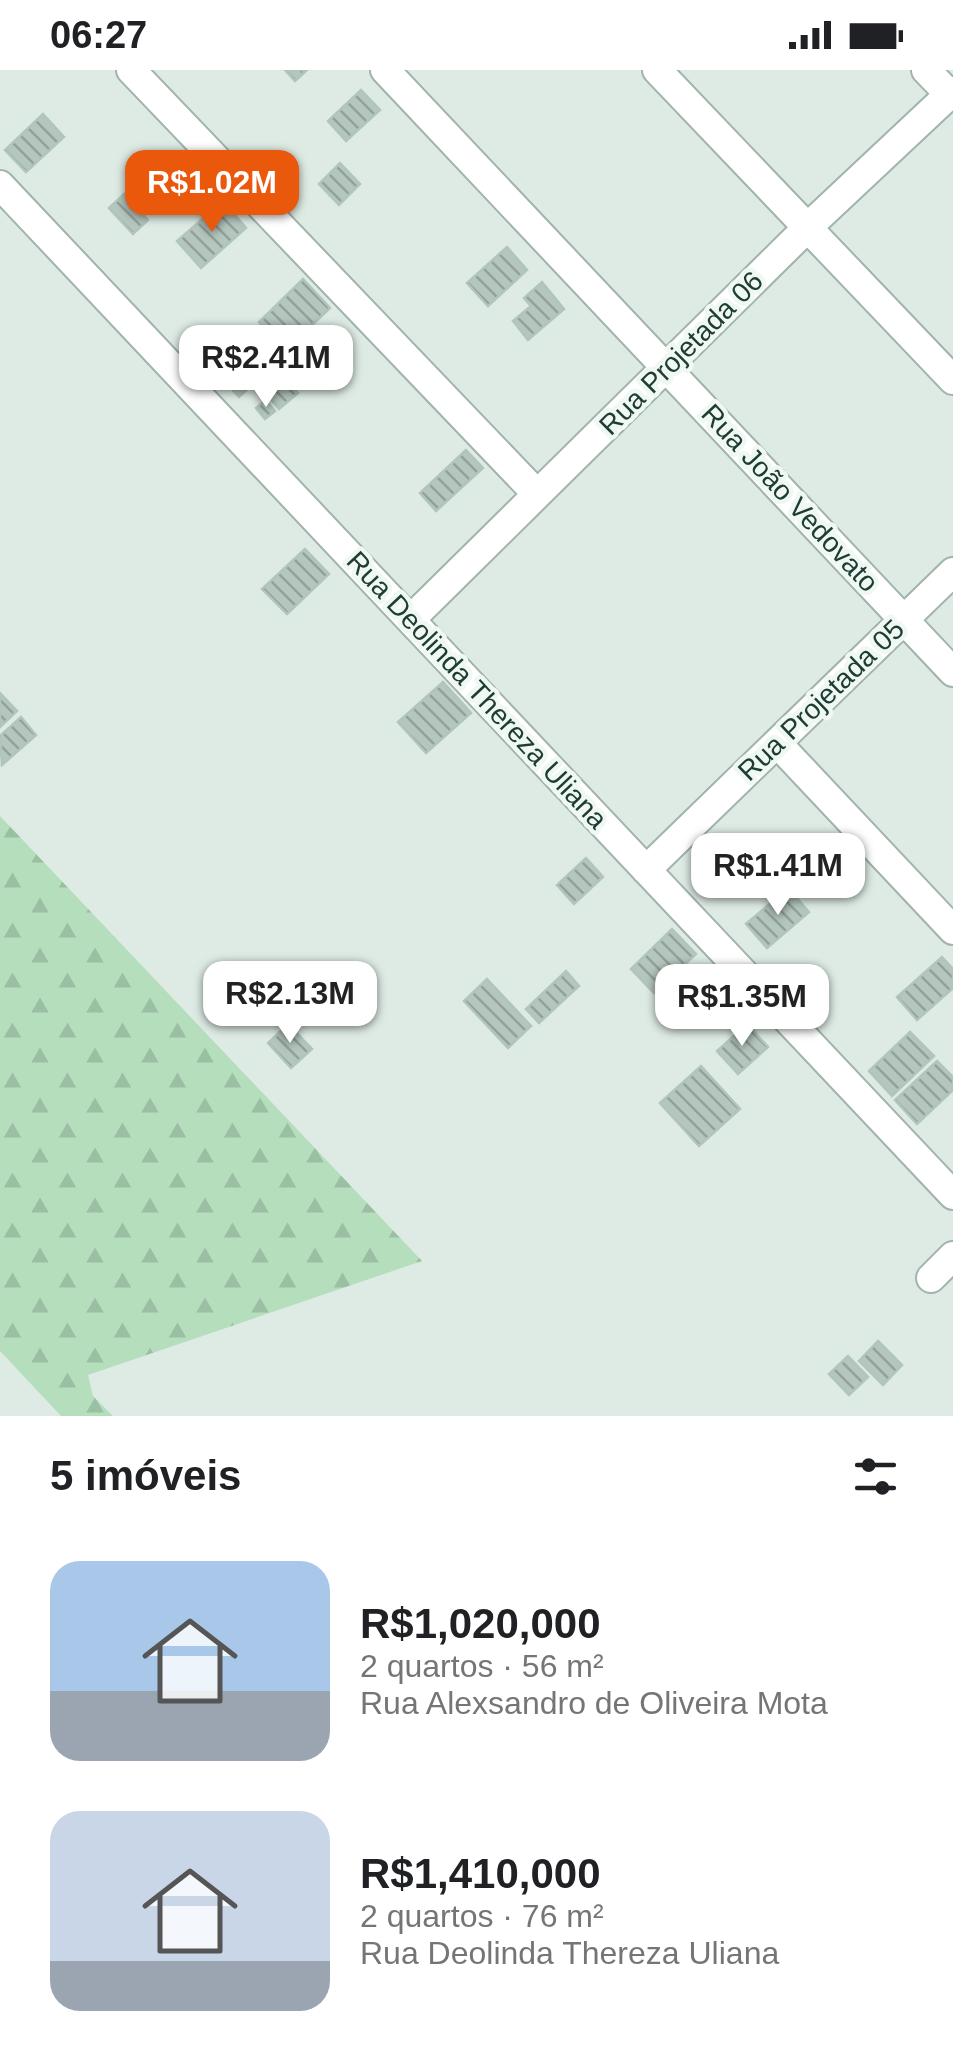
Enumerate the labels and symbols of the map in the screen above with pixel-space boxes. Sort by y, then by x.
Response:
pin: R$1.02M [120,150,304,235]
street label: Rua Projetada 06 [593,265,769,441]
pin: R$2.41M [174,325,358,410]
street label: Rua João Vedovato [695,398,885,598]
street label: Rua Deolinda Thereza Uliana [341,545,614,835]
street label: Rua Projetada 05 [732,613,910,787]
pin: R$1.41M [686,833,870,918]
pin: R$2.13M [198,961,382,1046]
pin: R$1.35M [650,964,834,1049]

